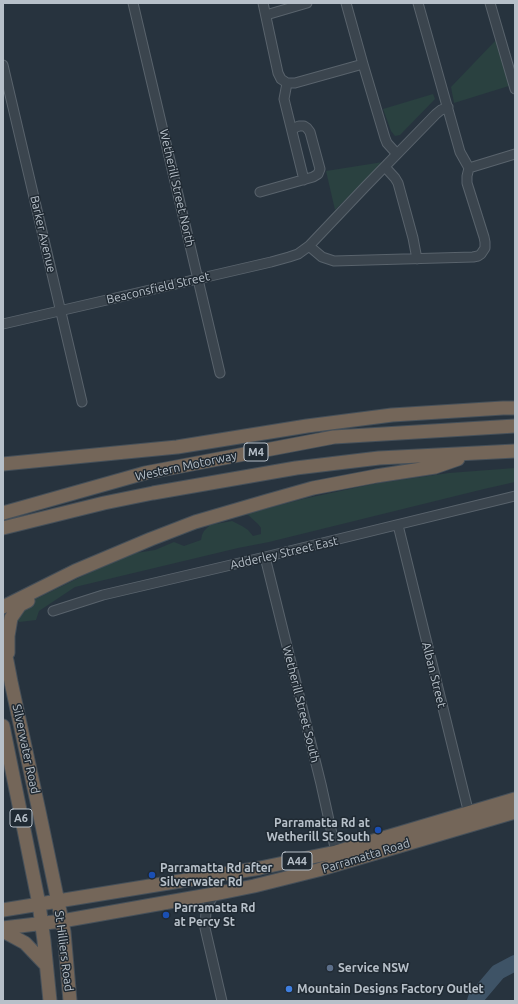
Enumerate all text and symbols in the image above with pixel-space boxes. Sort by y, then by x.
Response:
street label: Wetherill Street North [156,128,198,248]
street label: Barker Avenue [27,194,59,274]
street label: Beaconsfield Street [105,269,211,307]
road number: M4 [244,443,268,461]
street label: Western Motorway [134,448,238,484]
street label: Adderley Street East [229,534,339,572]
street label: Alban Street [419,641,449,709]
street label: Wetherill Street South [279,644,323,764]
street label: Silverwater Road [9,703,43,795]
road number: A6 [10,809,32,827]
place label: Parramatta Rd at Wetherill St South [267,816,370,844]
marker: Parramatta Rd at Wetherill St South [373,825,383,835]
street label: Parramatta Road [320,836,412,876]
road number: A44 [282,852,312,870]
place label: Parramatta Rd after Silverwater Rd [160,861,273,889]
marker: Parramatta Rd after Silverwater Rd [147,870,157,880]
place label: Parramatta Rd at Percy St [174,901,255,929]
street label: St Hilliers Road [52,910,76,992]
marker: Parramatta Rd at Percy St [161,910,171,920]
place label: Service NSW [338,961,409,975]
marker: Service NSW [325,963,335,973]
place label: Mountain Designs Factory Outlet [297,982,484,996]
marker: Mountain Designs Factory Outlet [284,984,294,994]

